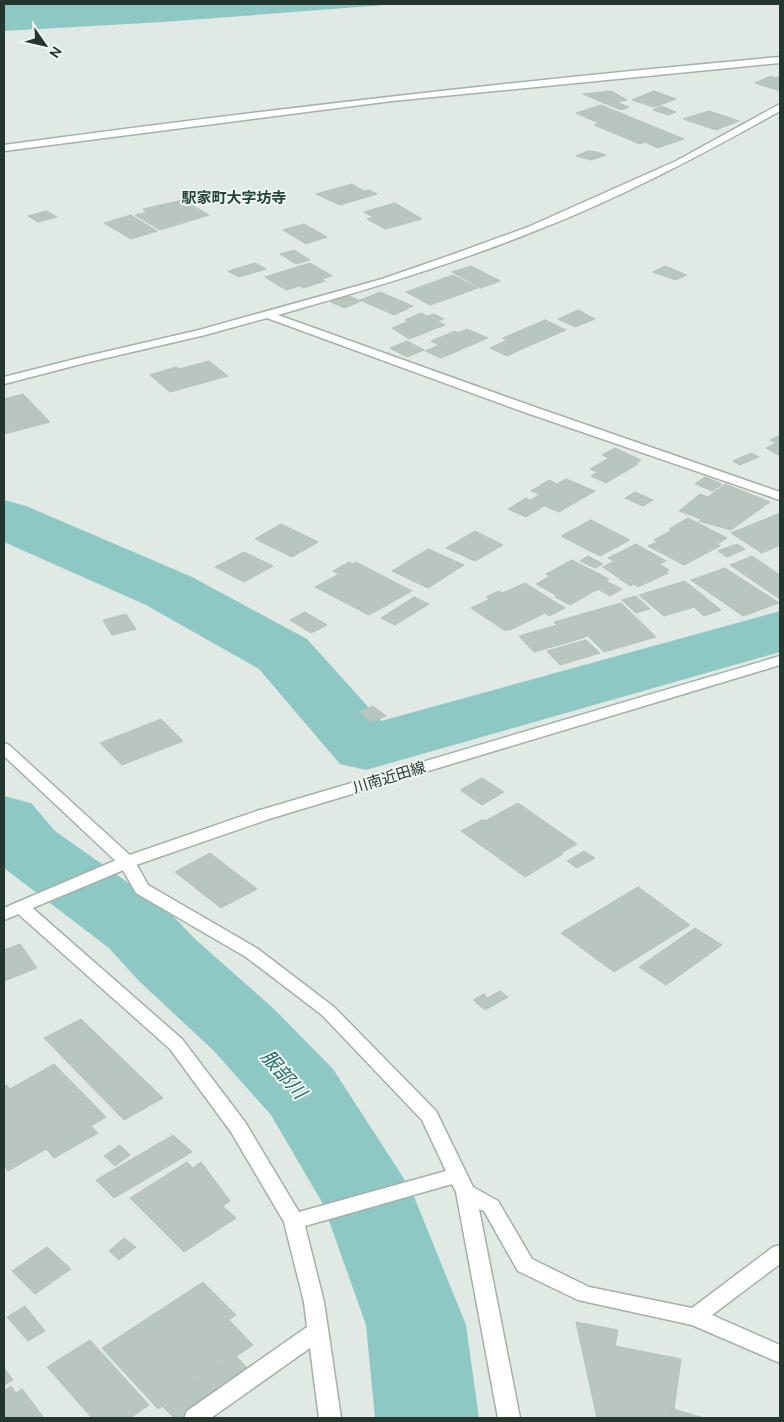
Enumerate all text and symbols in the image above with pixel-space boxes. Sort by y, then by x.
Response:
north arrow [20,20,70,70]
text: N [46,43,65,61]
district label: 駅家町大字坊寺 [181,189,287,206]
street label: 川南近田線 [351,758,427,796]
water label: 服部川 [257,1045,312,1104]

